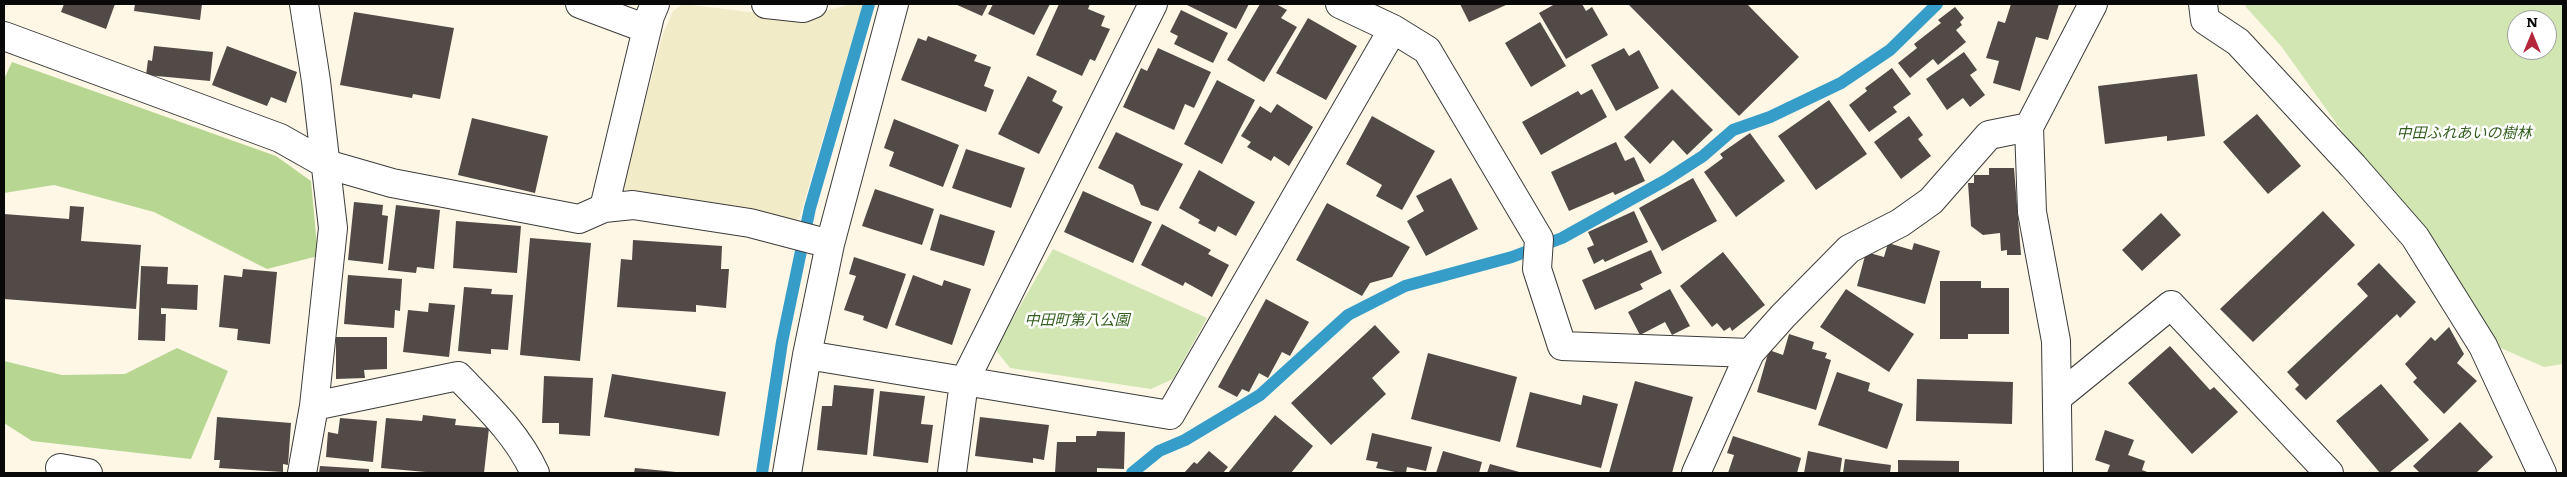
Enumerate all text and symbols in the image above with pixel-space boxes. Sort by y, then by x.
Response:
north arrow [2507,10,2557,60]
text: N [2526,11,2538,31]
park label: 中田ふれあいの樹林 [2397,125,2531,143]
park label: 中田町第八公園 [1025,312,1129,330]

